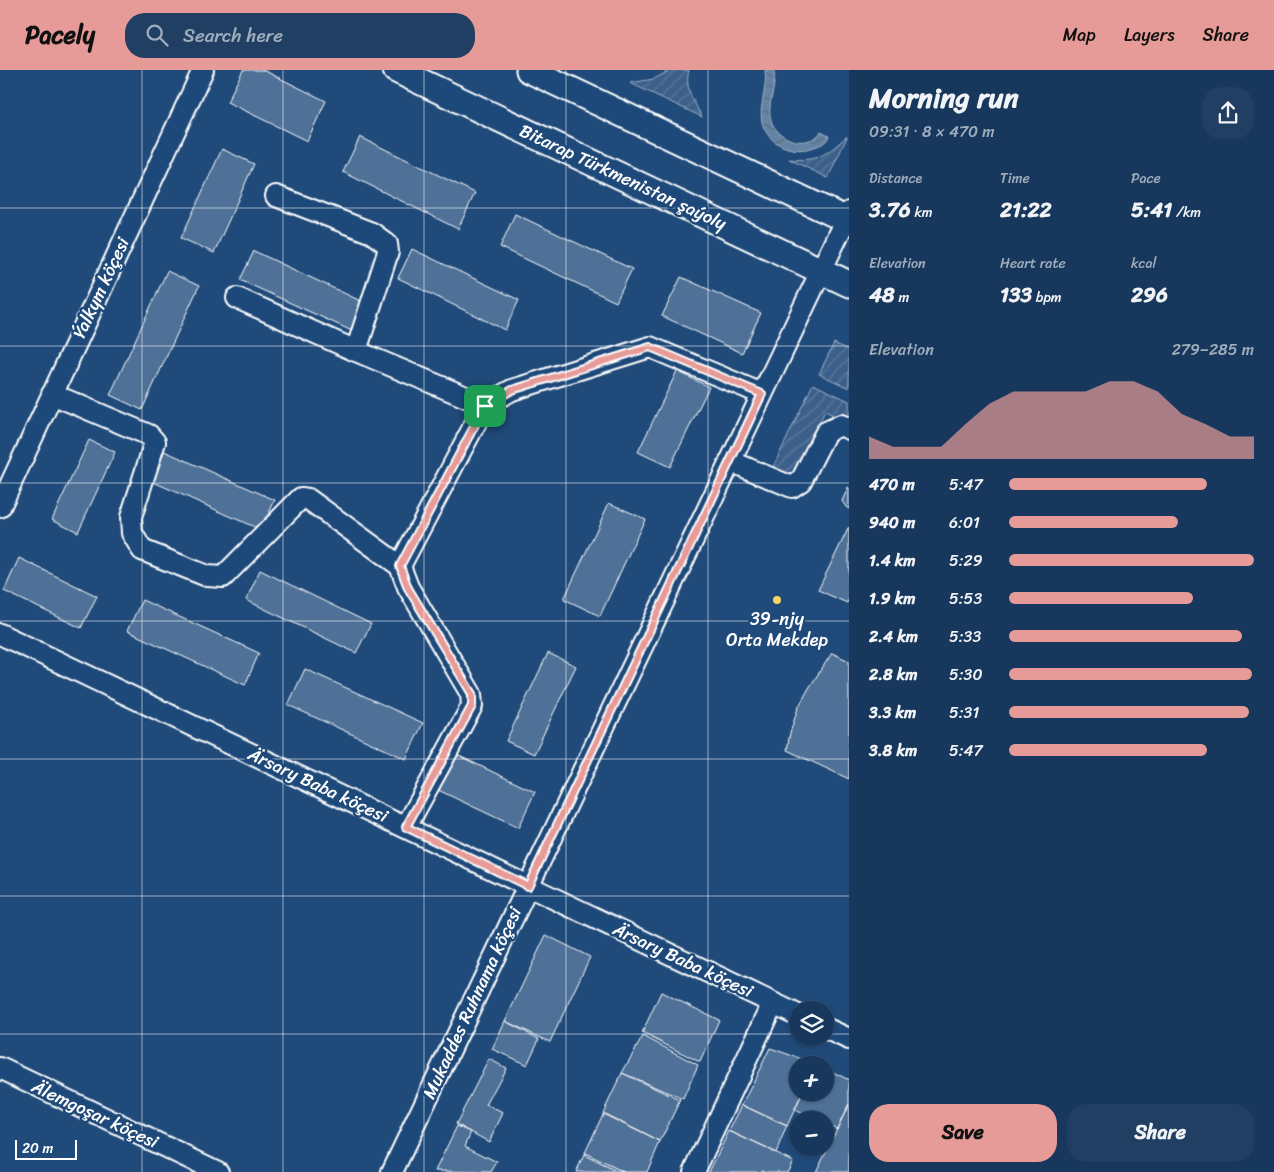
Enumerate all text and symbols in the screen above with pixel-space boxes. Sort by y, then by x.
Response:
search box [125,13,475,58]
text: Pacely [25,14,95,56]
text: Search here [183,19,283,52]
text: Map [1063,19,1096,51]
text: Layers [1124,19,1175,51]
text: Share [1203,19,1249,51]
icon: search [143,21,171,49]
text: Morning run [869,73,1019,122]
button: share [1202,87,1254,139]
street label: Bitarap Türkmenistan şaýoly [514,115,733,240]
text: 09:31 · 8 × 470 m [869,117,995,146]
text: Distance [869,166,922,191]
text: Time [1000,166,1030,191]
text: Pace [1131,166,1161,191]
text: 3.76 [869,191,911,229]
text: 21:22 [1000,191,1052,229]
text: 5:41 [1131,191,1172,229]
text: km [911,200,933,225]
text: /km [1172,200,1201,225]
street label: Ýalkym köçesi [64,231,139,344]
text: Elevation [869,251,926,276]
text: Heart rate [1000,251,1066,276]
text: kcal [1131,251,1156,276]
text: 48 [869,276,895,314]
text: 133 [1000,276,1032,314]
text: 296 [1131,276,1168,314]
text: m [895,285,909,310]
text: bpm [1032,285,1062,310]
text: Elevation [869,335,934,364]
text: 279–285 m [1172,335,1254,364]
pin [464,385,506,427]
icon: arrive [471,392,499,420]
text: 470 m [869,470,915,499]
text: 5:47 [949,470,983,499]
text: 940 m [869,508,915,537]
text: 6:01 [949,508,980,537]
text: 1.4 km [869,546,916,575]
text: 5:29 [949,546,983,575]
text: 1.9 km [869,584,915,613]
text: 5:53 [949,584,982,613]
marker: 39-njy Orta Mekdep [771,594,783,606]
place label: 39-njy Orta Mekdep [726,603,828,656]
text: 2.4 km [869,622,918,651]
text: 5:33 [949,622,981,651]
text: 2.8 km [869,660,918,689]
text: 5:30 [949,660,983,689]
text: 3.3 km [869,698,916,727]
text: 5:31 [949,698,979,727]
text: 3.8 km [869,736,917,765]
text: 5:47 [949,736,983,765]
street label: Ärsary Baba köçesi [242,738,394,832]
street label: Mukaddes Ruhnama köçesi [413,901,531,1105]
street label: Ärsary Baba köçesi [607,913,759,1007]
map controls [789,1001,834,1156]
button: layers [789,1001,834,1046]
button: + [789,1056,834,1101]
street label: Älemgoşar köçesi [25,1070,165,1158]
button: Save [869,1104,1057,1162]
button: Share [1067,1104,1254,1162]
button: − [789,1111,834,1156]
text: 20 m [22,1136,53,1161]
scale bar [15,1137,78,1160]

